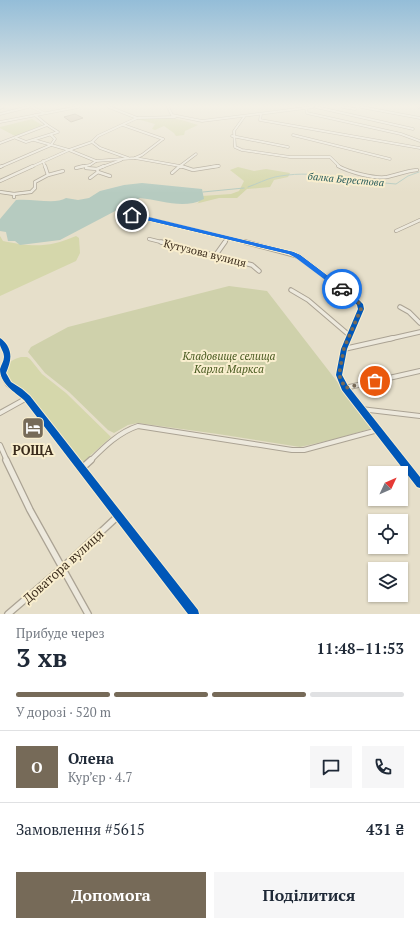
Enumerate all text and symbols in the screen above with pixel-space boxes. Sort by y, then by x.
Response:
water label: балка Берестова [307,170,385,189]
pin [115,198,149,232]
icon: home [121,204,143,226]
street label: Кутузова вулиця [162,236,248,270]
courier [322,269,362,309]
icon: car [331,278,353,300]
park label: Кладовище селища Карла Маркса [182,349,276,376]
pin [358,364,392,398]
icon: bag [364,370,386,392]
hotel icon: РОЩА [20,415,46,441]
place label: РОЩА [12,441,54,459]
north arrow [368,466,408,506]
map controls [368,466,408,602]
button: locate [368,514,408,554]
street label: Доватора вулиця [19,525,107,607]
button: layers [368,562,408,602]
text: Прибуде через [16,624,105,642]
text: 11:48–11:53 [317,638,404,658]
text: 3 хв [16,640,67,674]
text: У дорозі · 520 m [16,703,111,721]
button: chat [310,746,352,788]
button: phone [362,746,404,788]
text: Олена [68,748,114,768]
text: О [31,757,43,777]
text: Кур’єр · 4.7 [68,768,132,786]
text: Замовлення #5615 [16,819,145,839]
text: 431 ₴ [366,819,404,839]
button: Допомога [16,872,206,918]
button: Поділитися [214,872,404,918]

